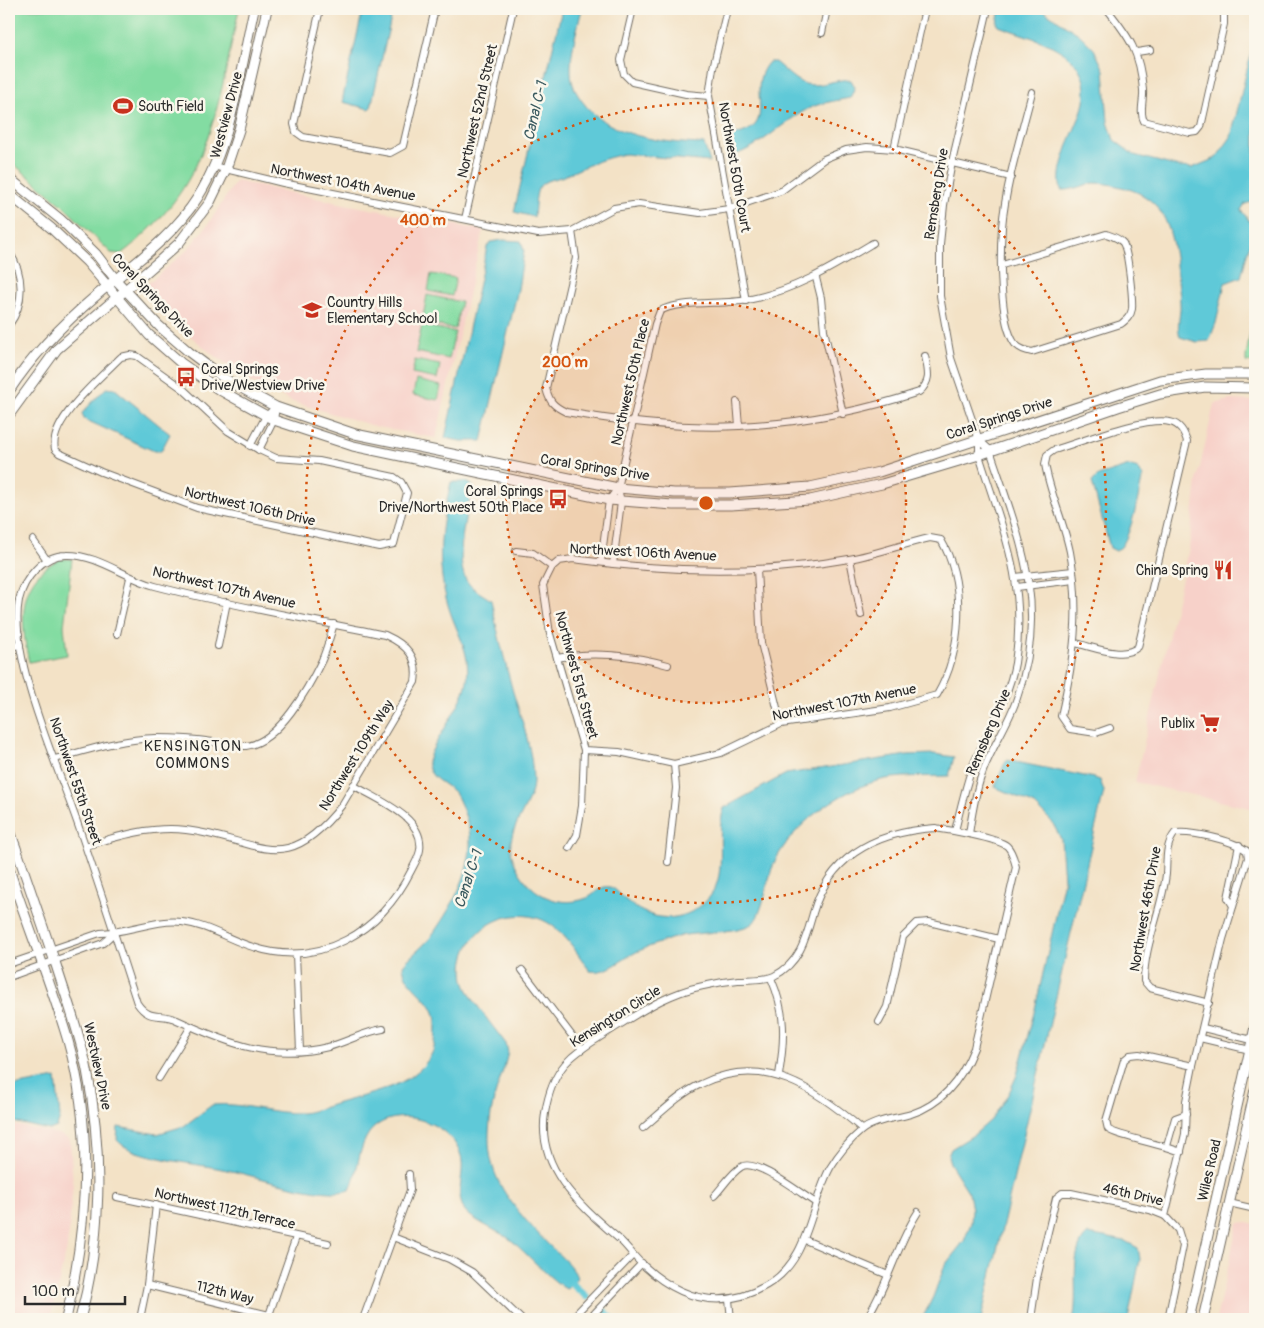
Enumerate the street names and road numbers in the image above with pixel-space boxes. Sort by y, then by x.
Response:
street label: Northwest 52nd Street [454,42,501,180]
street label: Westview Drive [207,70,246,160]
street label: Northwest 50th Court [715,101,754,234]
street label: Remsberg Drive [921,147,952,241]
street label: Northwest 104th Avenue [269,160,417,205]
street label: Coral Springs Drive [108,250,197,341]
street label: Northwest 50th Place [608,317,653,447]
street label: Coral Springs Drive [944,393,1054,444]
street label: Coral Springs Drive [539,450,651,485]
street label: Northwest 106th Drive [183,483,317,530]
street label: Northwest 106th Avenue [569,540,717,565]
street label: Northwest 107th Avenue [151,563,297,612]
street label: Northwest 51st Street [551,609,602,741]
street label: Northwest 107th Avenue [771,680,918,725]
street label: Remsberg Drive [963,686,1014,778]
street label: Northwest 109th Way [315,697,397,814]
street label: Northwest 55th Street [46,715,105,848]
street label: Northwest 46th Drive [1126,845,1165,973]
street label: Kensington Circle [567,982,664,1051]
street label: Westview Drive [80,1021,115,1111]
street label: Wiles Road [1194,1137,1225,1203]
street label: 46th Drive [1101,1179,1165,1210]
street label: Northwest 112th Terrace [153,1184,297,1233]
street label: 112th Way [194,1277,255,1308]

